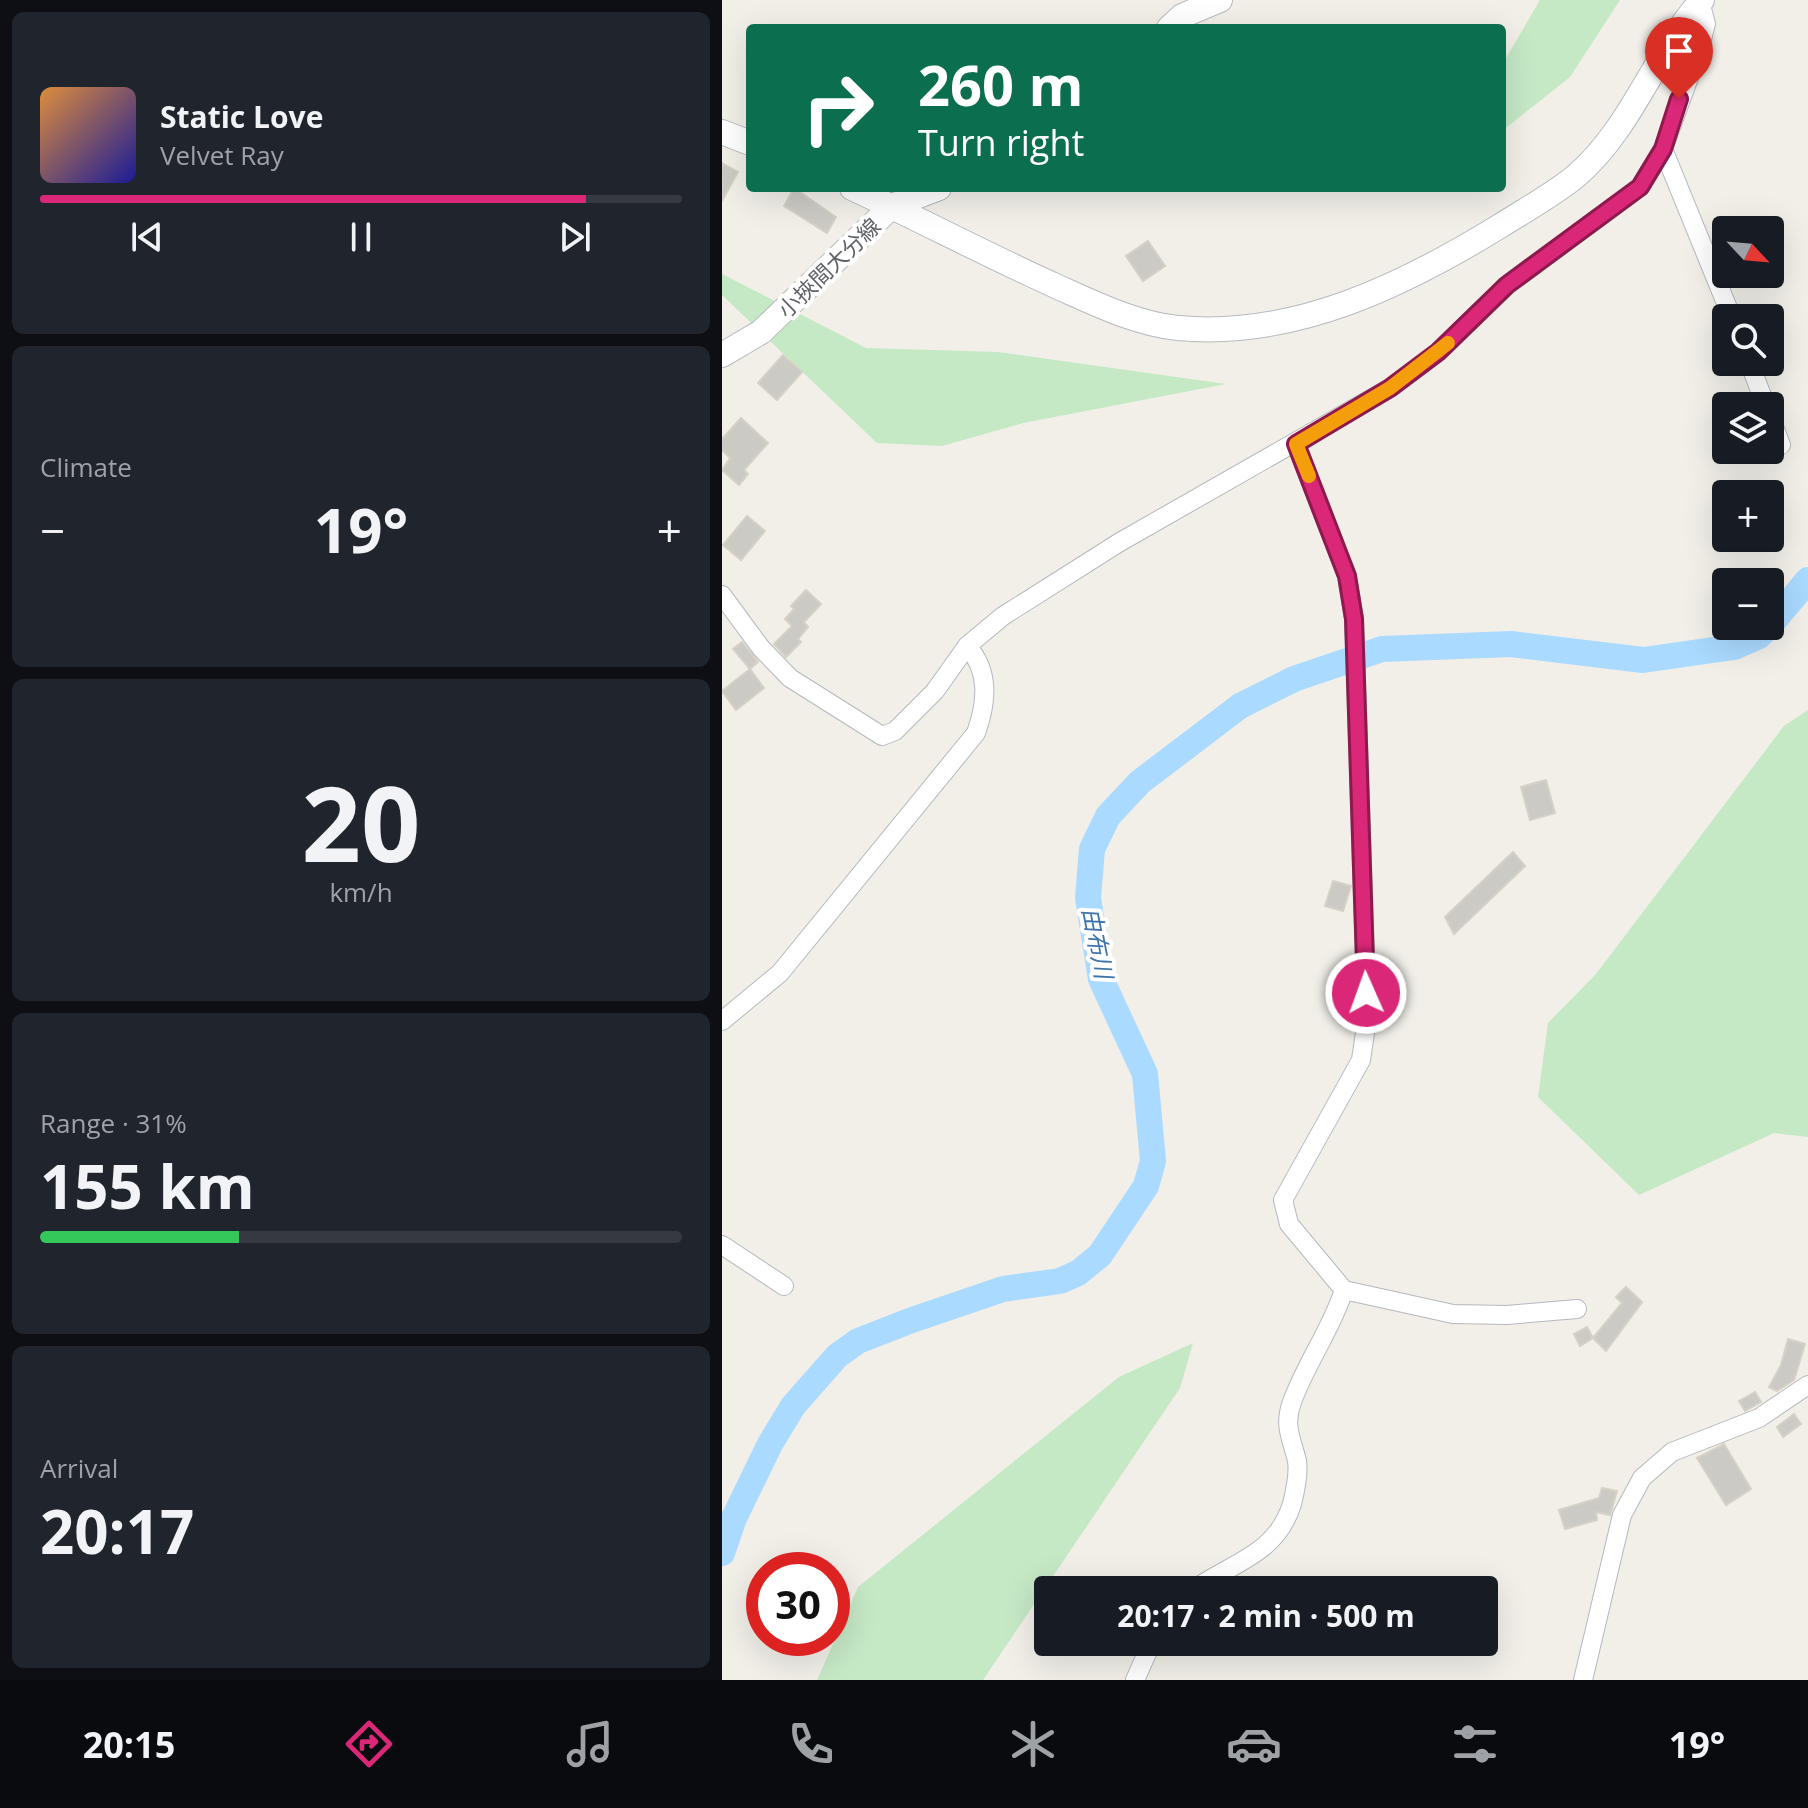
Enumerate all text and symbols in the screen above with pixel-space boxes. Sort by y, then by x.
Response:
pin [1645,17,1713,99]
icon: arrive [1657,29,1701,73]
text: 260 m [918,46,1084,122]
icon: right [786,56,890,160]
text: Static Love [160,96,323,137]
text: Turn right [918,118,1084,167]
text: Velvet Ray [160,137,284,173]
street label: 小挾間大分線 [770,211,886,324]
icon: previous [125,215,169,259]
icon: pause [339,215,383,259]
icon: next [553,215,597,259]
north arrow [1712,216,1784,288]
map controls [1712,216,1784,640]
button: search [1712,304,1784,376]
button: layers [1712,392,1784,464]
text: Climate [40,449,132,485]
button: + [1712,480,1784,552]
text: 19° [314,489,408,571]
text: − [40,500,65,560]
text: + [657,500,682,560]
button: − [1712,568,1784,640]
text: 20 [302,751,420,892]
text: km/h [329,874,393,910]
water label: 由布川 [1075,904,1122,984]
position arrow [1324,951,1408,1035]
text: Range · 31% [40,1105,187,1141]
text: 155 km [40,1145,255,1227]
text: Arrival [40,1450,118,1486]
text: 20:17 [40,1490,194,1572]
speed limit sign: 30 [746,1552,850,1656]
text: 20:17 · 2 min · 500 m [1117,1595,1415,1636]
icon: directions [341,1716,397,1772]
icon: music [562,1716,618,1772]
icon: phone [783,1716,839,1772]
icon: climate [1005,1716,1061,1772]
icon: car [1226,1716,1282,1772]
icon: filters [1447,1716,1503,1772]
text: 20:15 [83,1720,175,1769]
text: 19° [1669,1720,1725,1769]

